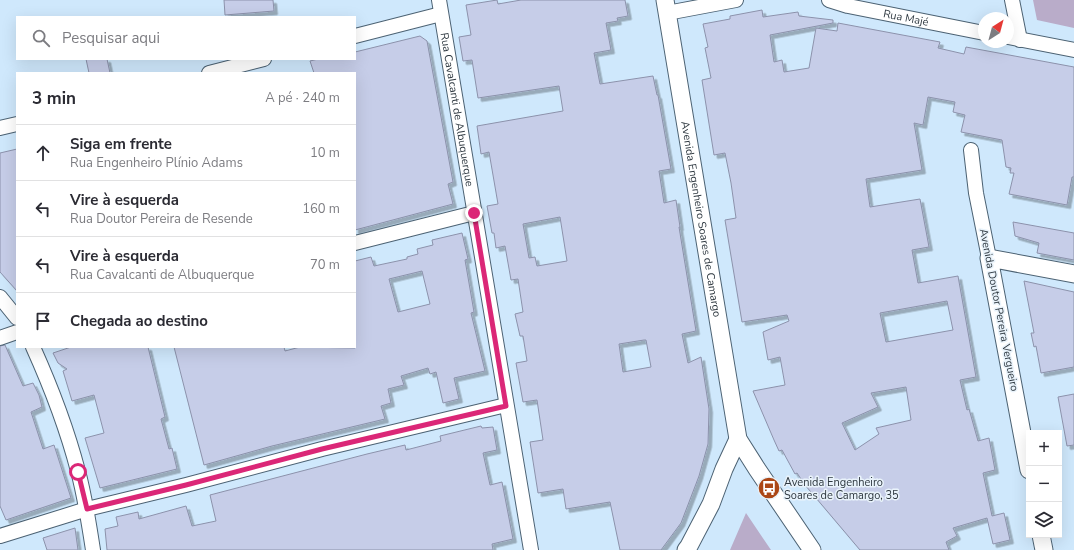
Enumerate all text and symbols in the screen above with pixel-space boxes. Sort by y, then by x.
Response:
street label: Rua Majé [882,6,930,29]
north arrow [978,12,1014,48]
search box [16,16,356,60]
icon: search [30,27,52,49]
text: Pesquisar aqui [62,28,160,48]
street label: Rua Cavalcanti de Albuquerque [437,31,478,188]
text: 3 min [32,87,76,110]
text: A pé · 240 m [265,89,340,107]
street label: Avenida Engenheiro Soares de Camargo [678,120,725,318]
text: Siga em frente [70,134,172,154]
icon: ahead [32,142,54,164]
text: 10 m [310,144,340,162]
text: Rua Engenheiro Plínio Adams [70,154,243,172]
text: Vire à esquerda [70,190,179,210]
icon: left [32,198,54,220]
text: 160 m [302,200,340,218]
route end [465,204,483,222]
text: Rua Doutor Pereira de Resende [70,210,253,228]
street label: Avenida Doutor Pereira Vergueiro [976,227,1022,393]
text: Vire à esquerda [70,246,179,266]
icon: left [32,254,54,276]
text: 70 m [310,256,340,274]
text: Rua Cavalcanti de Albuquerque [70,266,254,284]
icon: arrive [32,310,54,332]
text: Chegada ao destino [70,311,208,331]
map controls [1026,430,1062,538]
button: + [1026,430,1062,466]
route start [69,463,87,481]
button: − [1026,466,1062,502]
bus stop icon: Avenida Engenheiro Soares de Camargo, 35 [756,475,782,501]
place label: Avenida Engenheiro Soares de Camargo, 35 [784,475,899,503]
button: layers [1026,502,1062,538]

